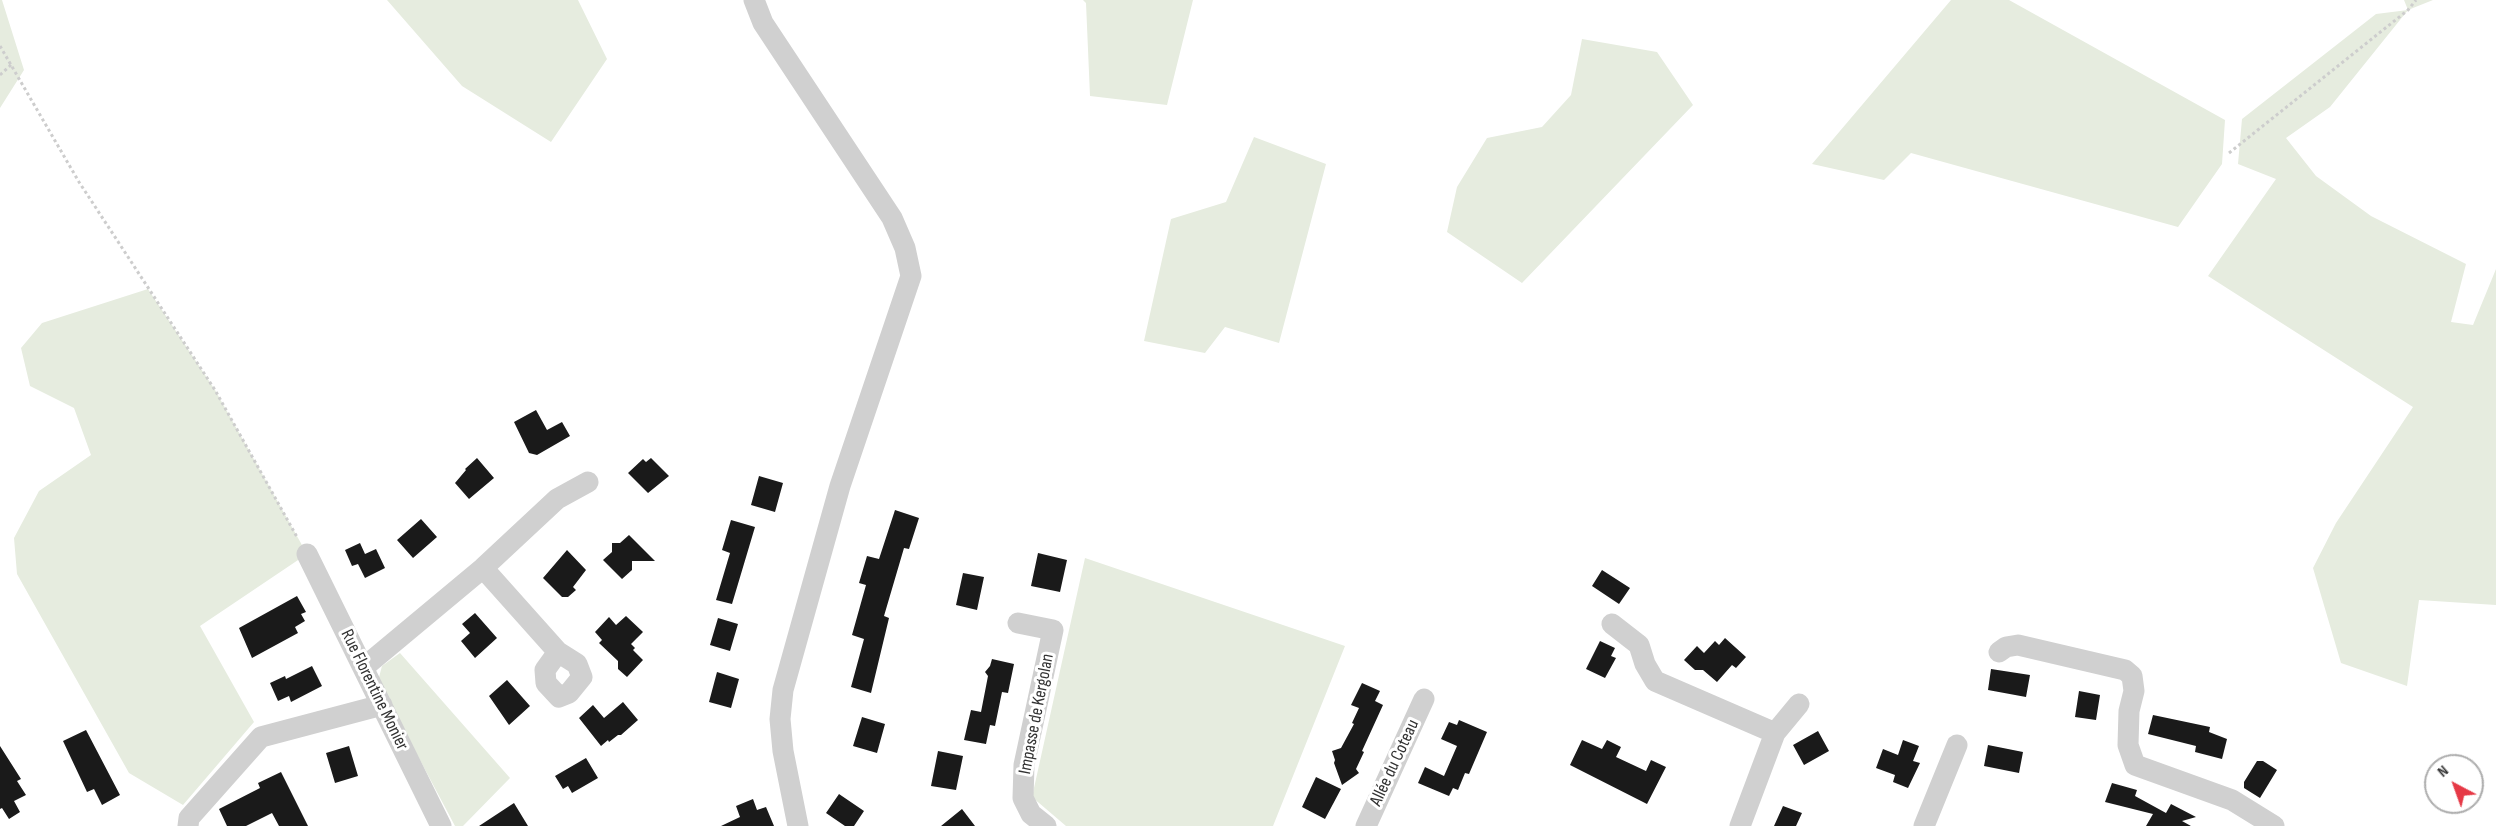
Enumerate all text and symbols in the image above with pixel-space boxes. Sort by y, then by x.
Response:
street label: Rue Florentine Monier [335,626,413,754]
street label: Impasse de Kergolan [1015,652,1059,776]
street label: Allée du Coteau [1366,716,1424,810]
north arrow [2424,754,2484,814]
text: N [2434,762,2453,782]

